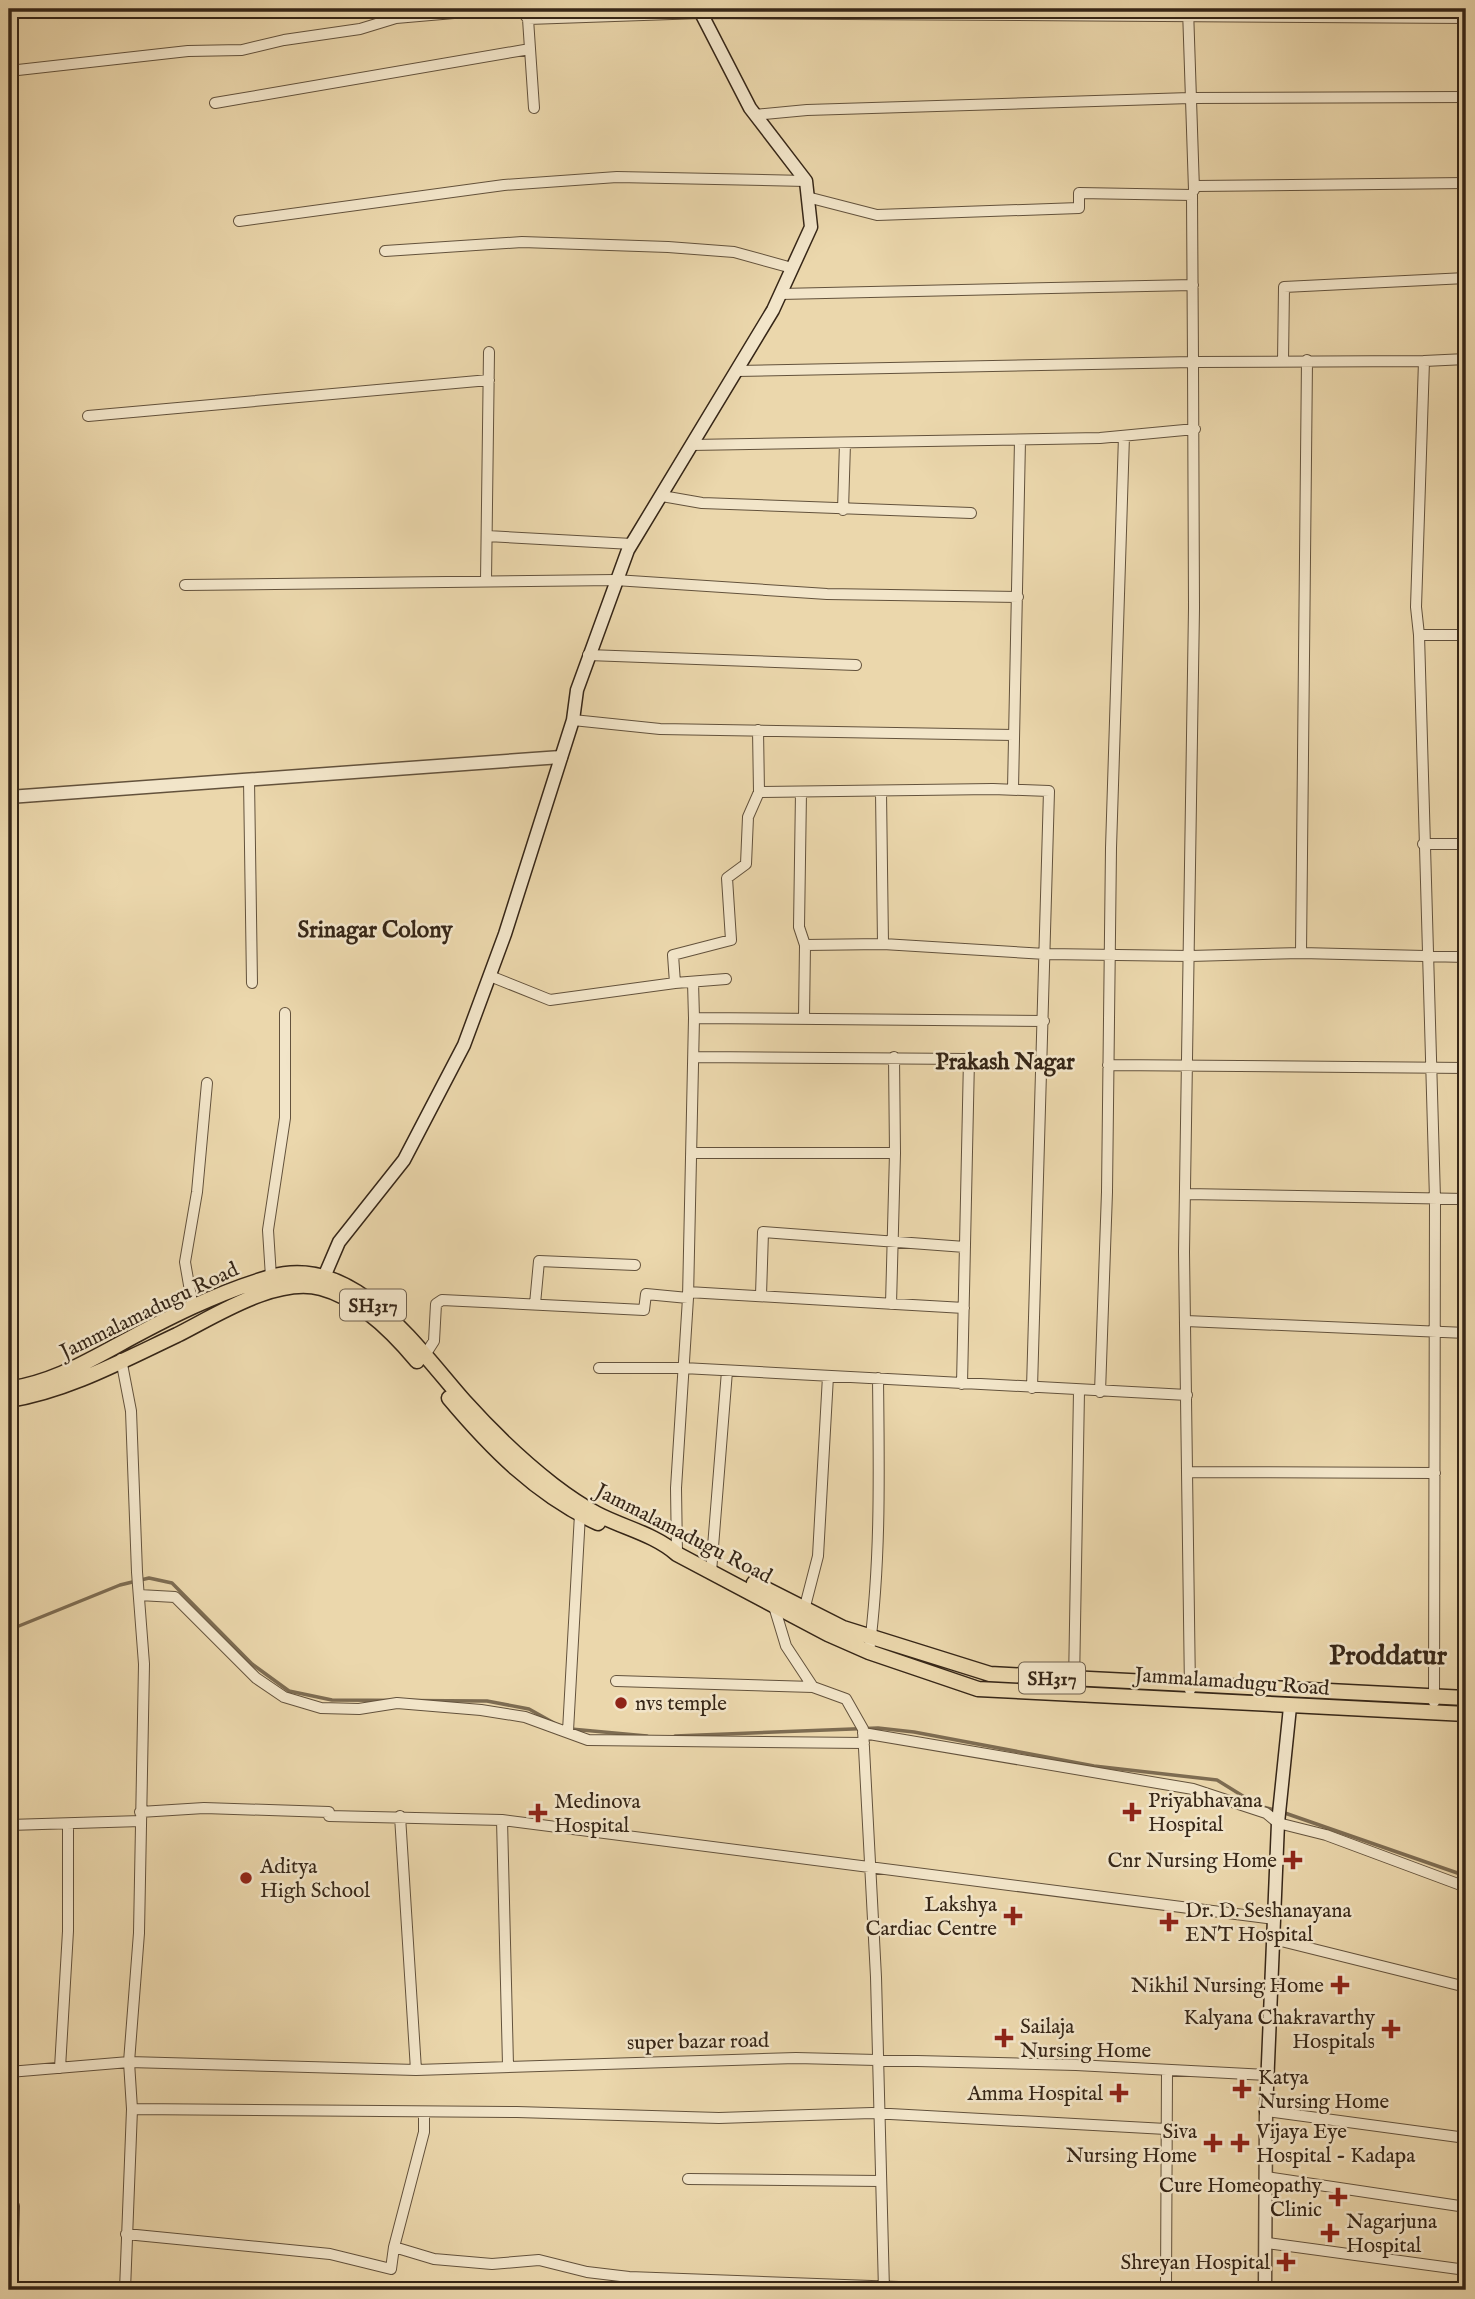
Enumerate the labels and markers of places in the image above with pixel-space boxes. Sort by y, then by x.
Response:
place label: nvs temple [635,1691,727,1718]
marker: nvs temple [613,1695,629,1711]
place label: Priyabhavana Hospital [1148,1788,1263,1839]
place label: Medinova Hospital [554,1789,642,1840]
marker: Priyabhavana Hospital [1122,1802,1142,1822]
marker: Medinova Hospital [528,1803,548,1823]
place label: Cnr Nursing Home [1107,1848,1277,1875]
marker: Cnr Nursing Home [1283,1850,1303,1870]
place label: Aditya High School [259,1854,370,1905]
marker: Aditya High School [238,1870,254,1886]
place label: Lakshya Cardiac Centre [865,1892,998,1943]
place label: Dr. D. Seshanayana ENT Hospital [1185,1898,1353,1949]
marker: Lakshya Cardiac Centre [1003,1906,1023,1926]
marker: Dr. D. Seshanayana ENT Hospital [1159,1912,1179,1932]
place label: Nikhil Nursing Home [1131,1973,1324,2000]
marker: Nikhil Nursing Home [1330,1975,1350,1995]
place label: Kalyana Chakravarthy Hospitals [1184,2005,1376,2056]
place label: Sailaja Nursing Home [1020,2014,1152,2065]
marker: Kalyana Chakravarthy Hospitals [1381,2019,1401,2039]
marker: Sailaja Nursing Home [994,2028,1014,2048]
place label: Katya Nursing Home [1258,2065,1390,2116]
marker: Katya Nursing Home [1232,2079,1252,2099]
place label: Amma Hospital [966,2081,1103,2108]
marker: Amma Hospital [1109,2083,1129,2103]
place label: Siva Nursing Home [1066,2119,1198,2170]
place label: Vijaya Eye Hospital - Kadapa [1255,2119,1416,2170]
marker: Siva Nursing Home [1203,2133,1223,2153]
marker: Vijaya Eye Hospital - Kadapa [1230,2133,1250,2153]
place label: Cure Homeopathy Clinic [1159,2173,1323,2224]
marker: Cure Homeopathy Clinic [1328,2187,1348,2207]
place label: Nagarjuna Hospital [1346,2209,1438,2260]
marker: Nagarjuna Hospital [1320,2223,1340,2243]
place label: Shreyan Hospital [1120,2250,1270,2277]
marker: Shreyan Hospital [1276,2252,1296,2272]

